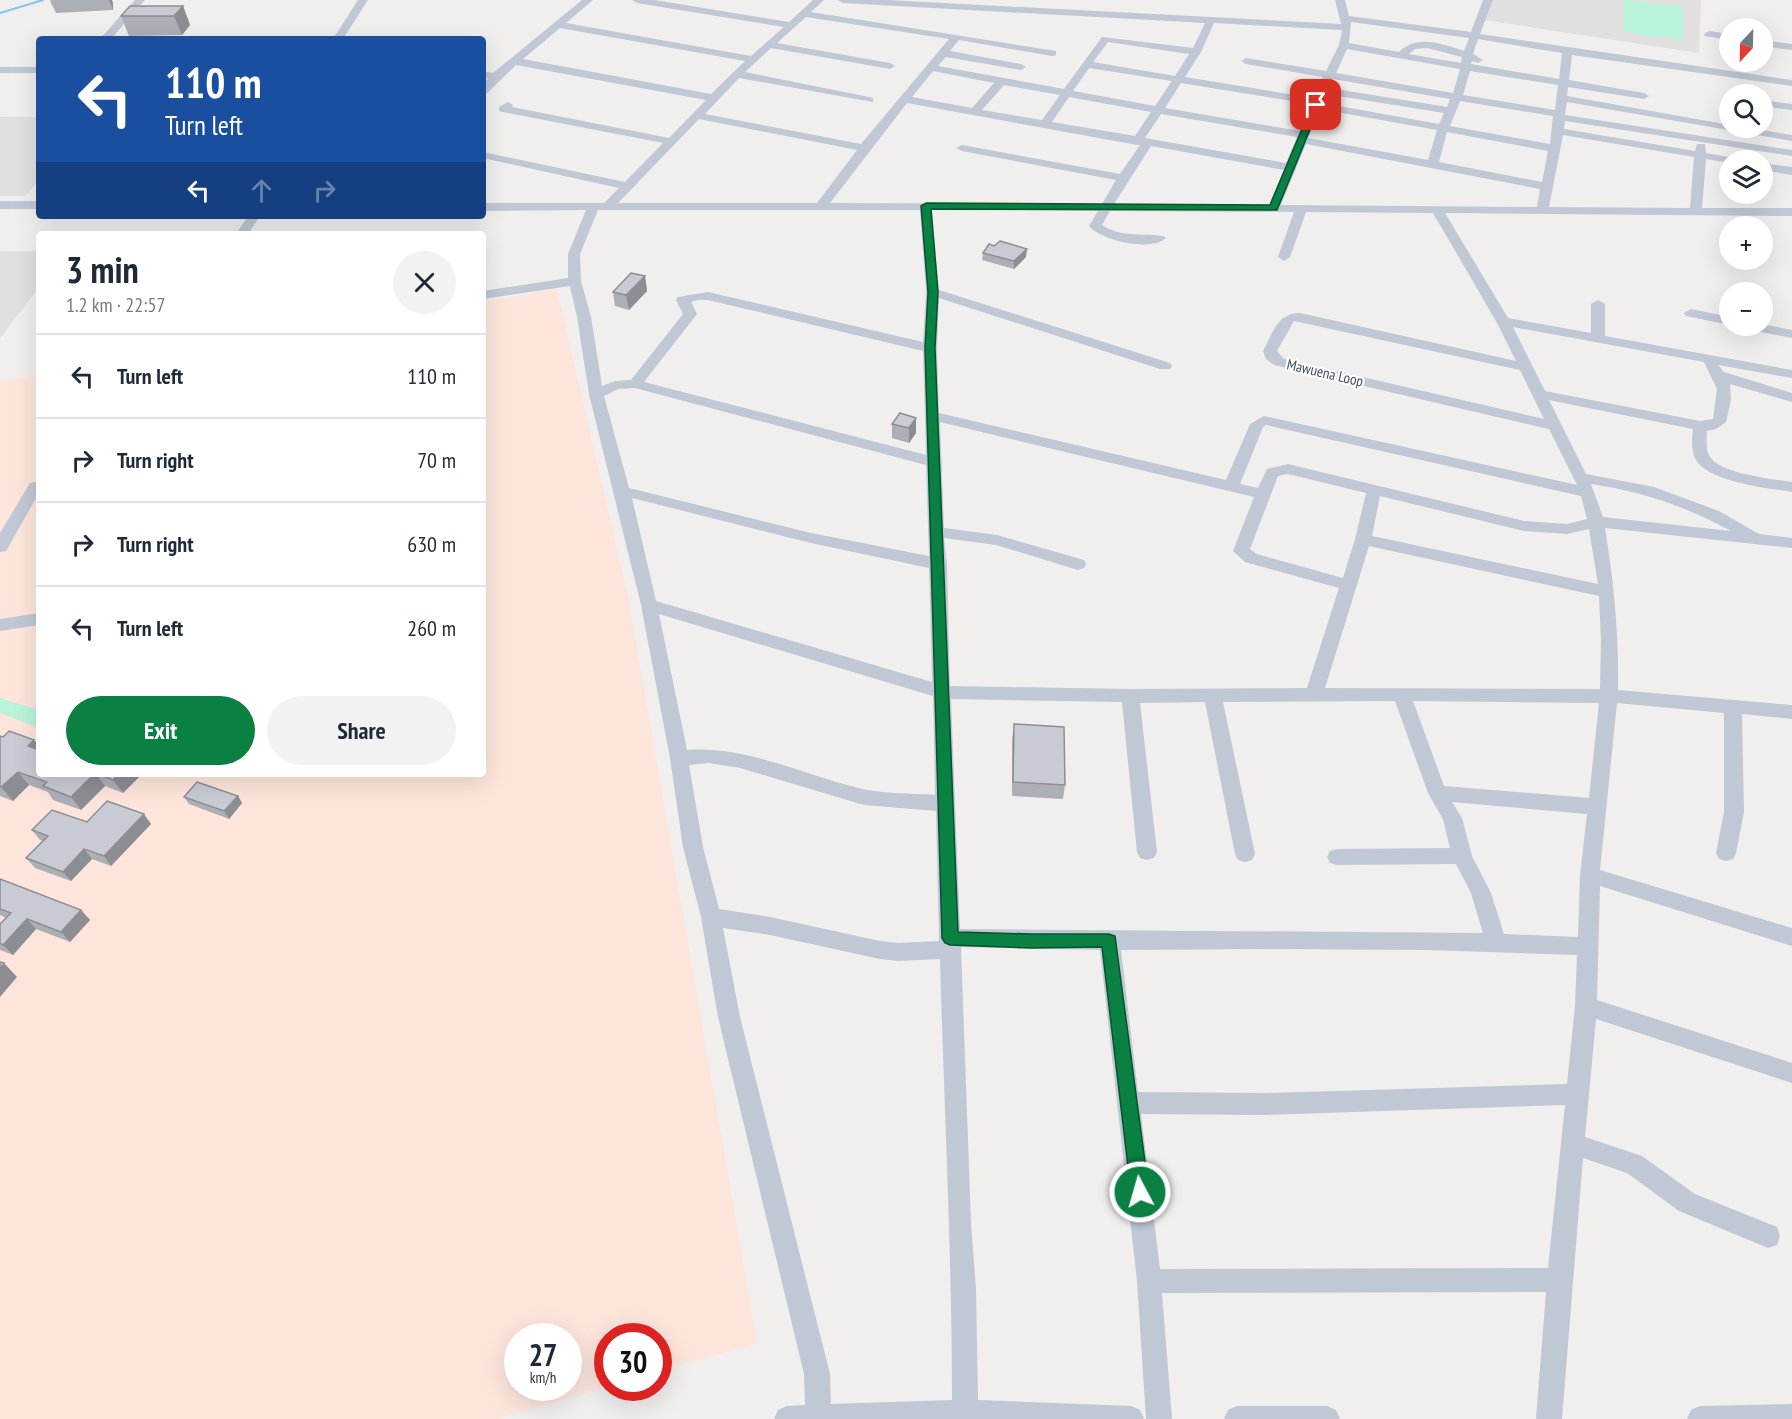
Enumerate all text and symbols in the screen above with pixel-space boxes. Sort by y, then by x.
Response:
north arrow [1719,18,1773,72]
map controls [1719,18,1773,336]
text: 110 m [165,55,262,110]
icon: left [66,60,144,138]
pin [1290,79,1341,130]
button: search [1719,84,1773,138]
icon: arrive [1299,88,1332,121]
text: Turn left [165,108,243,142]
button: layers [1719,150,1773,204]
icon: left [182,174,215,207]
icon: ahead [245,174,278,207]
icon: right [308,174,341,207]
button: + [1719,216,1773,270]
text: 3 min [66,246,139,293]
button: close [393,251,456,314]
button: − [1719,282,1773,336]
text: 1.2 km · 22:57 [66,292,165,318]
street label: Mawuena Loop [1285,354,1365,391]
icon: left [66,360,99,393]
text: Turn left [117,362,183,390]
text: 110 m [407,362,456,390]
icon: right [66,444,99,477]
text: Turn right [117,446,194,474]
text: 70 m [417,446,456,474]
icon: right [66,528,99,561]
text: Turn right [117,530,194,558]
text: 630 m [407,530,456,558]
icon: left [66,612,99,645]
text: Turn left [117,614,183,642]
text: 260 m [407,614,456,642]
button: Exit [66,696,255,765]
button: Share [267,696,456,765]
position arrow [1108,1160,1172,1224]
speed limit sign: 30 [594,1323,672,1401]
text: 27 [529,1335,557,1374]
text: km/h [530,1368,556,1387]

